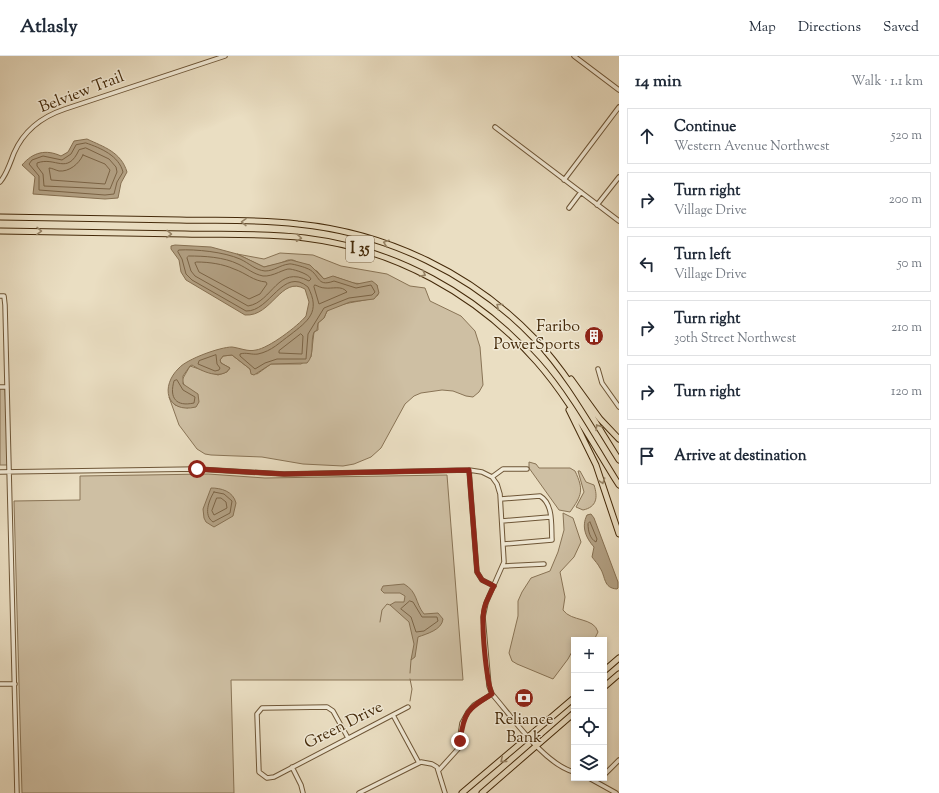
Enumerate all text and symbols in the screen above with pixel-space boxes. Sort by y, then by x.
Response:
text: Atlasly [20,14,78,41]
text: Map [749,18,776,38]
text: Directions [798,18,861,38]
text: Saved [883,18,919,38]
street label: Belview Trail [36,66,128,120]
text: 14 min [635,70,682,94]
text: Walk · 1.1 km [851,73,923,91]
text: Continue [674,117,736,138]
icon: ahead [636,125,658,147]
text: 520 m [891,127,922,145]
text: Western Avenue Northwest [674,138,829,156]
text: Turn right [674,181,740,202]
icon: right [636,189,658,211]
text: 200 m [889,191,922,209]
text: Village Drive [674,202,747,220]
one-way arrow [241,217,247,226]
one-way arrow [36,227,42,236]
one-way arrow [166,230,172,238]
one-way arrow [296,233,302,242]
road number: I 35 [346,236,374,262]
one-way arrow [382,240,389,248]
text: Turn left [674,245,731,266]
icon: left [636,253,658,275]
text: 50 m [897,255,922,273]
text: Village Drive [674,266,747,284]
one-way arrow [419,269,426,277]
one-way arrow [496,304,503,311]
text: Turn right [674,309,740,330]
place label: Faribo PowerSports [493,316,580,357]
icon: right [636,317,658,339]
text: 210 m [891,319,922,337]
building icon: Faribo PowerSports [583,325,605,347]
text: 30th Street Northwest [674,330,796,348]
icon: right [636,381,658,403]
text: Turn right [674,382,740,403]
text: 120 m [891,383,922,401]
one-way arrow [596,424,603,431]
icon: arrive [636,445,658,467]
text: Arrive at destination [674,446,807,467]
route start [188,460,206,478]
one-way arrow [597,477,606,484]
map controls [571,637,607,781]
button: + [571,637,607,673]
button: − [571,673,607,709]
bank icon: Reliance Bank [513,687,535,709]
street label: Green Drive [301,696,387,756]
place label: Reliance Bank [495,709,553,750]
button: locate [571,709,607,745]
route end [451,732,469,750]
button: layers [571,745,607,781]
one-way arrow [500,755,507,762]

